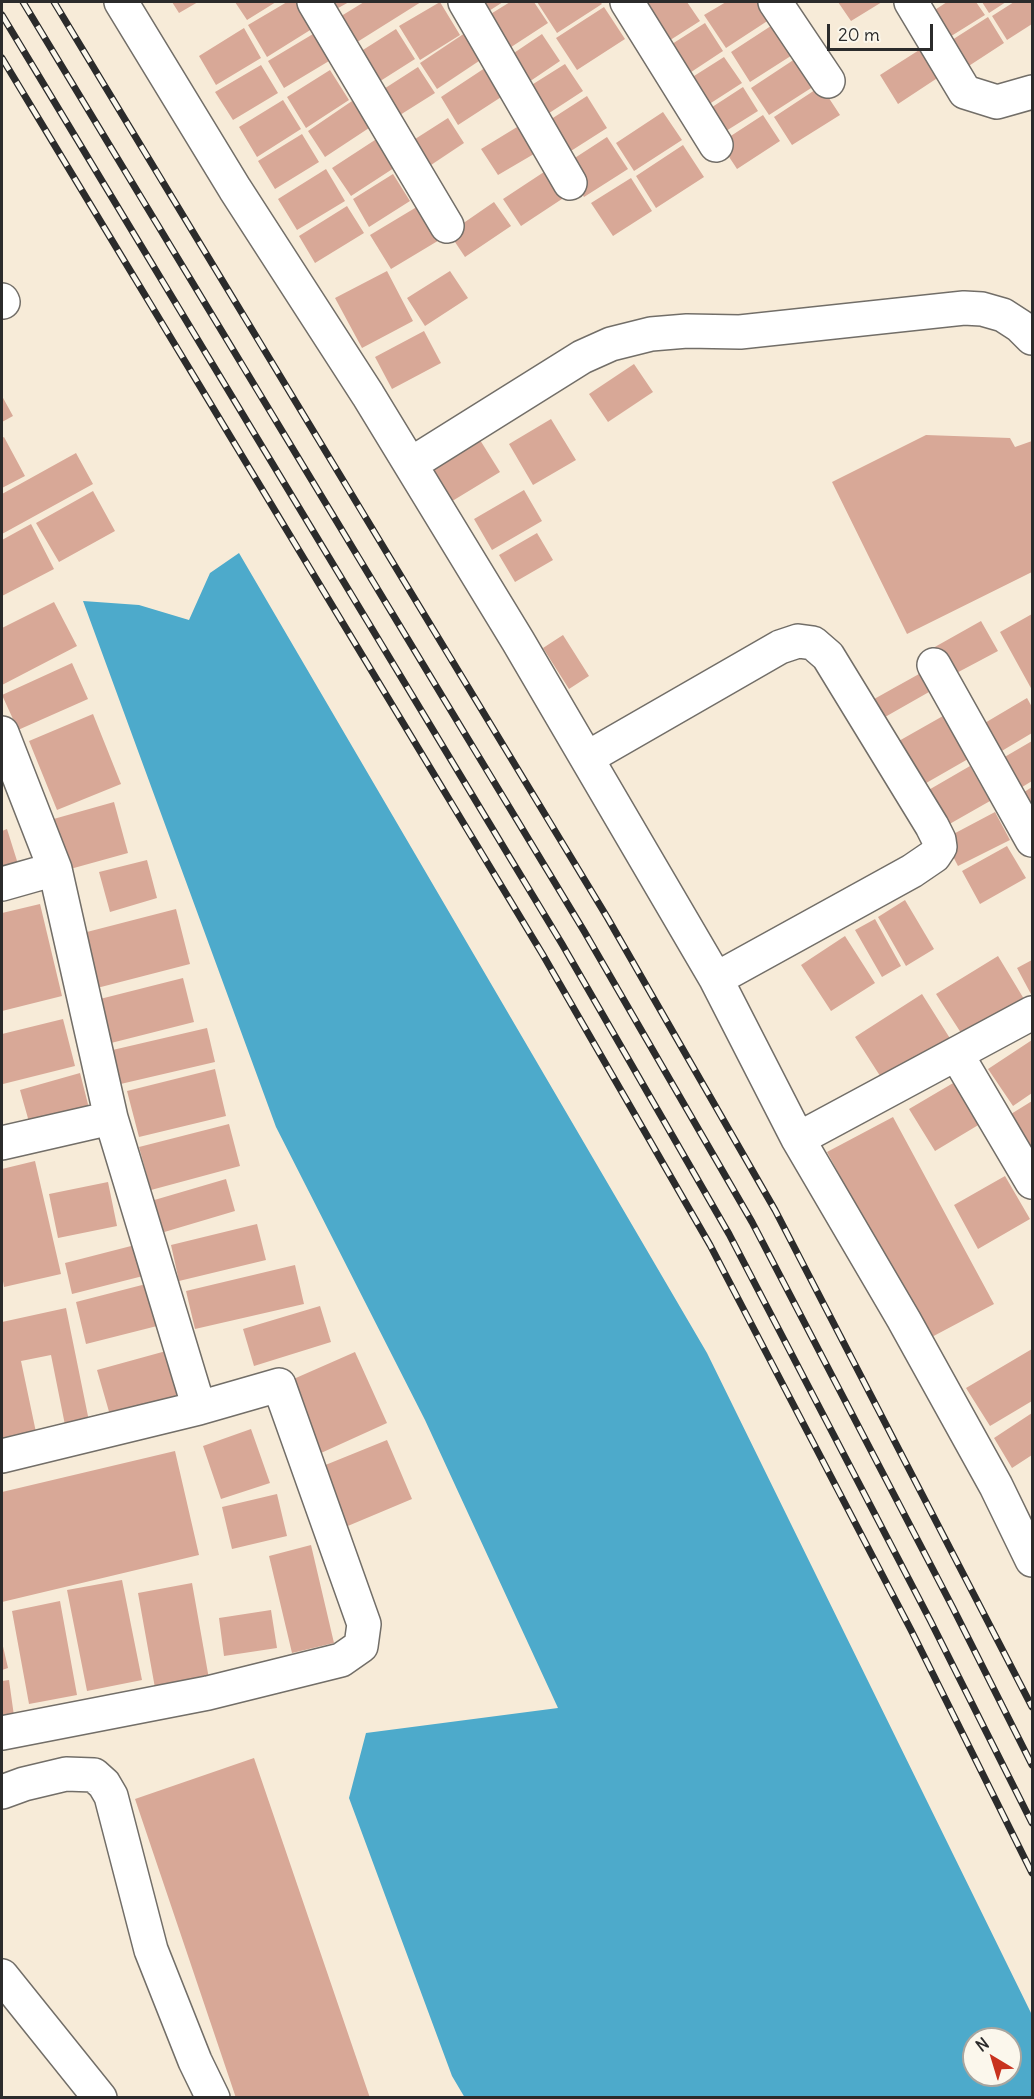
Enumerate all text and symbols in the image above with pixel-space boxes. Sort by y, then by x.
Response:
scale bar [830,12,936,50]
text: 20 m [838,23,880,46]
north arrow [962,2027,1022,2087]
text: N [972,2033,993,2056]

